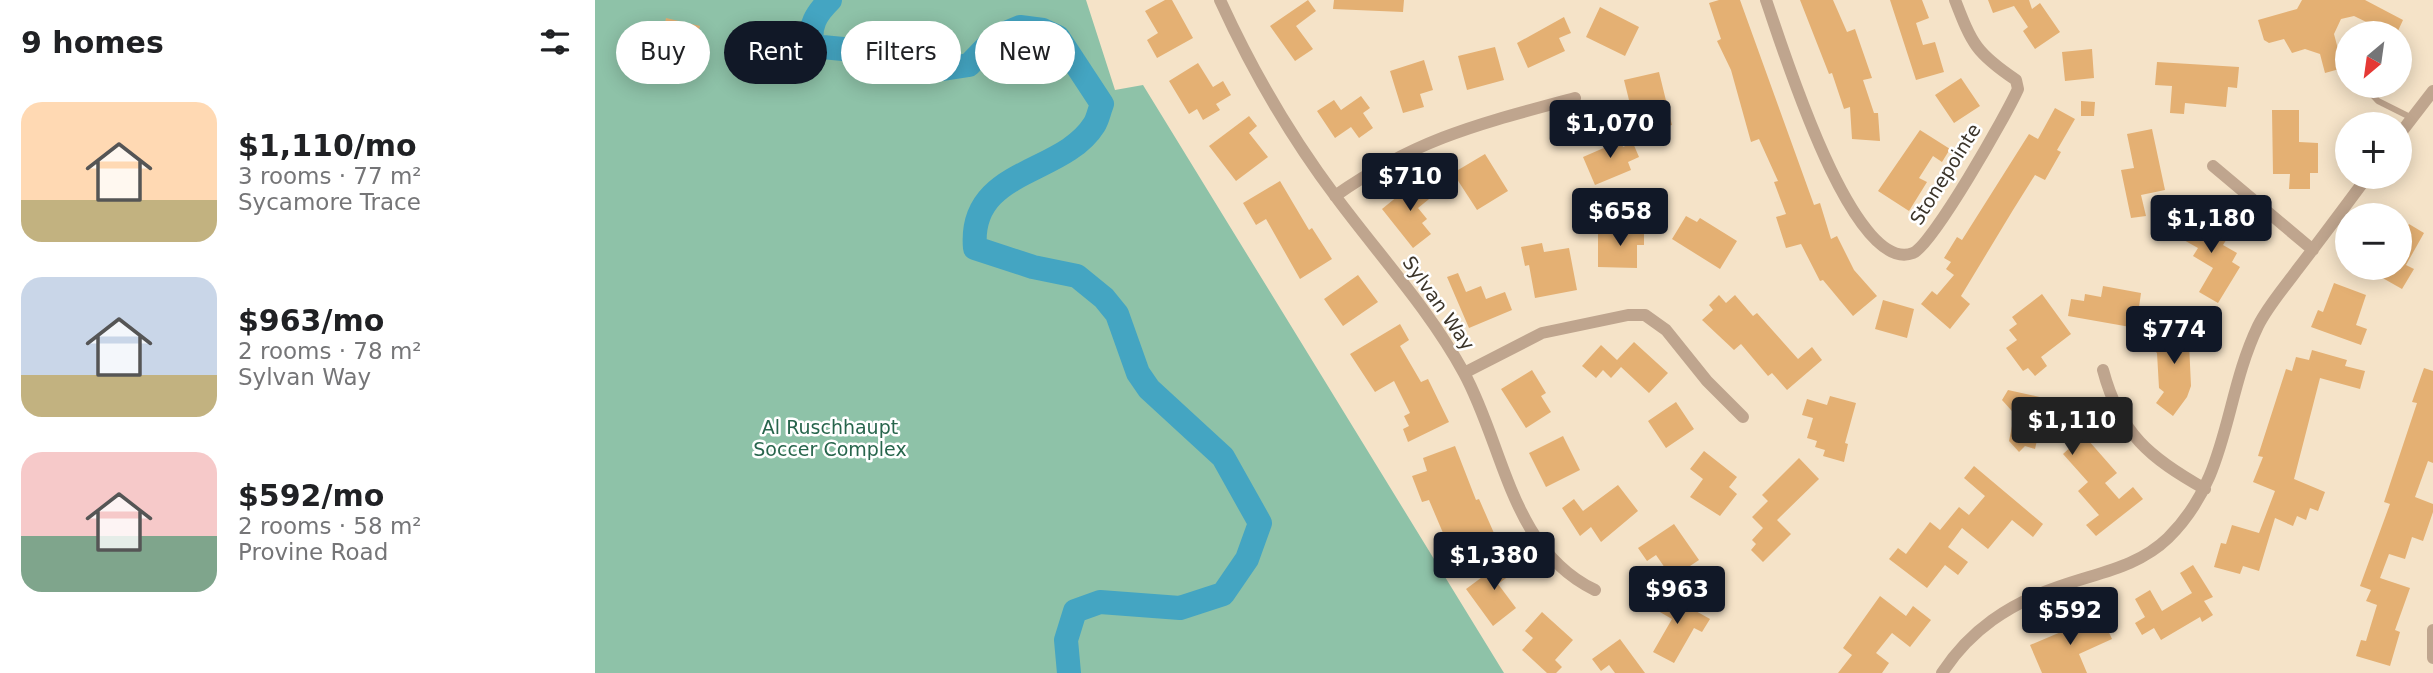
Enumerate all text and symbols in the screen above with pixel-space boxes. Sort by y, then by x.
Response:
chip: Buy [616,21,710,84]
chip: Rent [724,21,827,84]
chip: Filters [841,21,961,84]
chip: New [975,21,1075,84]
north arrow [2335,21,2411,98]
map controls [2335,21,2412,280]
icon: filters [536,23,574,61]
text: 9 homes [21,25,164,60]
pin: $1,070 [1553,100,1667,160]
text: $1,070 [1566,110,1654,136]
button: + [2335,112,2412,189]
street label: Stonepointe [1905,119,1985,229]
text: $1,110/mo [238,128,417,163]
icon: home [77,130,161,214]
pin: $710 [1369,154,1451,213]
text: 3 rooms · 77 m² [238,163,422,189]
text: $710 [1378,163,1442,189]
pin: $658 [1579,188,1661,248]
text: Sycamore Trace [238,189,421,215]
pin: $1,180 [2154,196,2268,255]
text: $658 [1588,198,1652,224]
button: − [2335,203,2412,280]
text: $1,180 [2167,205,2255,231]
street label: Sylvan Way [1398,252,1480,354]
text: $963/mo [238,303,384,338]
icon: home [77,305,161,389]
pin: $774 [2133,306,2215,366]
text: $774 [2142,316,2206,342]
text: 2 rooms · 78 m² [238,338,422,364]
text: Sylvan Way [238,364,371,390]
pin: $1,110 [2015,398,2129,457]
text: $1,110 [2028,407,2116,433]
park label: Al Ruschhaupt Soccer Complex [753,416,907,460]
text: $592/mo [238,478,384,513]
icon: home [77,480,161,564]
text: 2 rooms · 58 m² [238,513,422,539]
pin: $1,380 [1437,532,1551,592]
text: Provine Road [238,539,388,565]
text: $1,380 [1450,542,1538,568]
pin: $963 [1636,566,1718,626]
text: $963 [1645,576,1709,602]
pin: $592 [2029,588,2111,647]
text: $592 [2038,597,2102,623]

